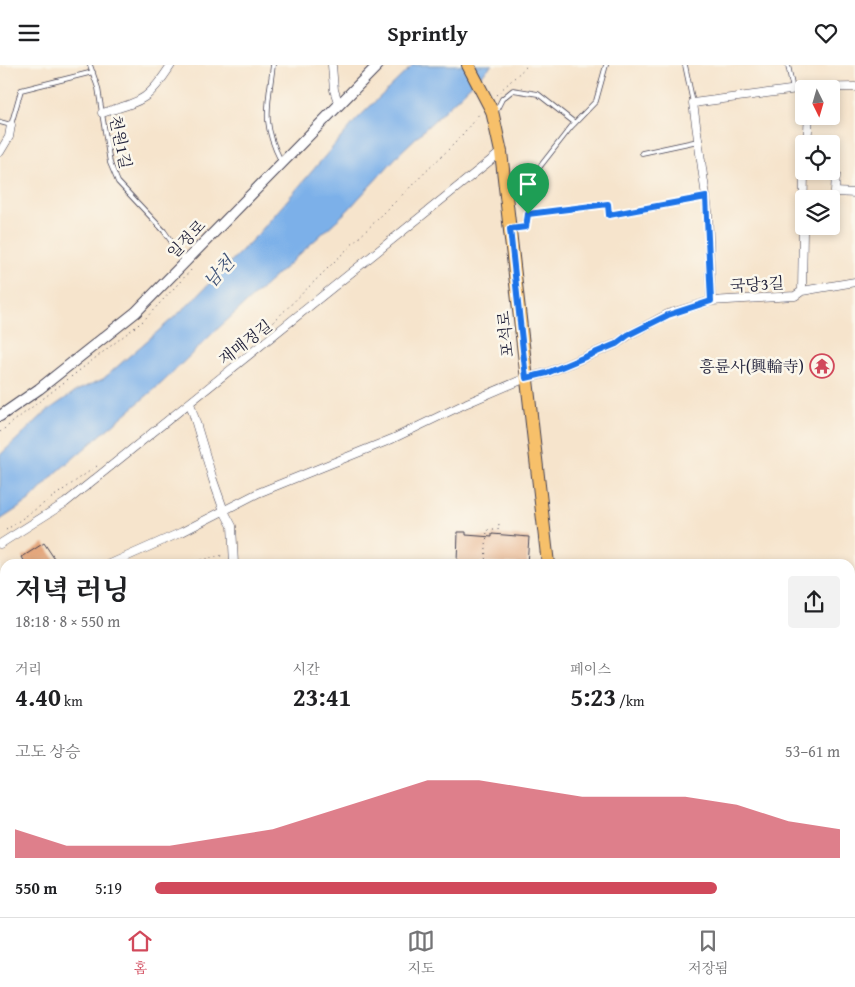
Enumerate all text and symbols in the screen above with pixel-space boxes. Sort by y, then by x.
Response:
text: Sprintly [387,17,468,49]
icon: menu [15,19,43,47]
icon: heart [812,19,840,47]
north arrow [795,80,840,125]
map controls [795,80,840,235]
street label: 천원1길 [104,113,138,171]
button: locate [795,135,840,180]
pin [507,163,549,214]
icon: arrive [514,170,542,198]
button: layers [795,190,840,235]
street label: 일정로 [161,214,211,264]
water label: 남천 [197,249,241,294]
street label: 국당3길 [729,270,785,298]
street label: 포석로 [491,309,519,358]
street label: 재매정길 [213,314,277,370]
temple icon: 흥륜사(興輪寺) [809,353,835,379]
place label: 흥륜사(興輪寺) [699,354,804,378]
text: 저녁 러닝 [15,569,129,610]
button: share [788,576,840,628]
text: 18:18 · 8 × 550 m [15,609,120,633]
text: 거리 [15,659,42,679]
text: 시간 [293,659,320,679]
text: 페이스 [570,659,611,679]
text: 4.40 [15,679,61,715]
text: 23:41 [293,679,352,715]
text: 5:23 [570,679,616,715]
text: km [61,691,83,711]
text: /km [616,691,645,711]
text: 고도 상승 [15,739,80,763]
text: 53–61 m [785,739,840,763]
text: 550 m [15,876,57,900]
text: 5:19 [95,876,122,900]
tab: 홈 [126,927,154,978]
tab: 지도 [407,927,435,978]
tab: 저장됨 [688,927,729,978]

